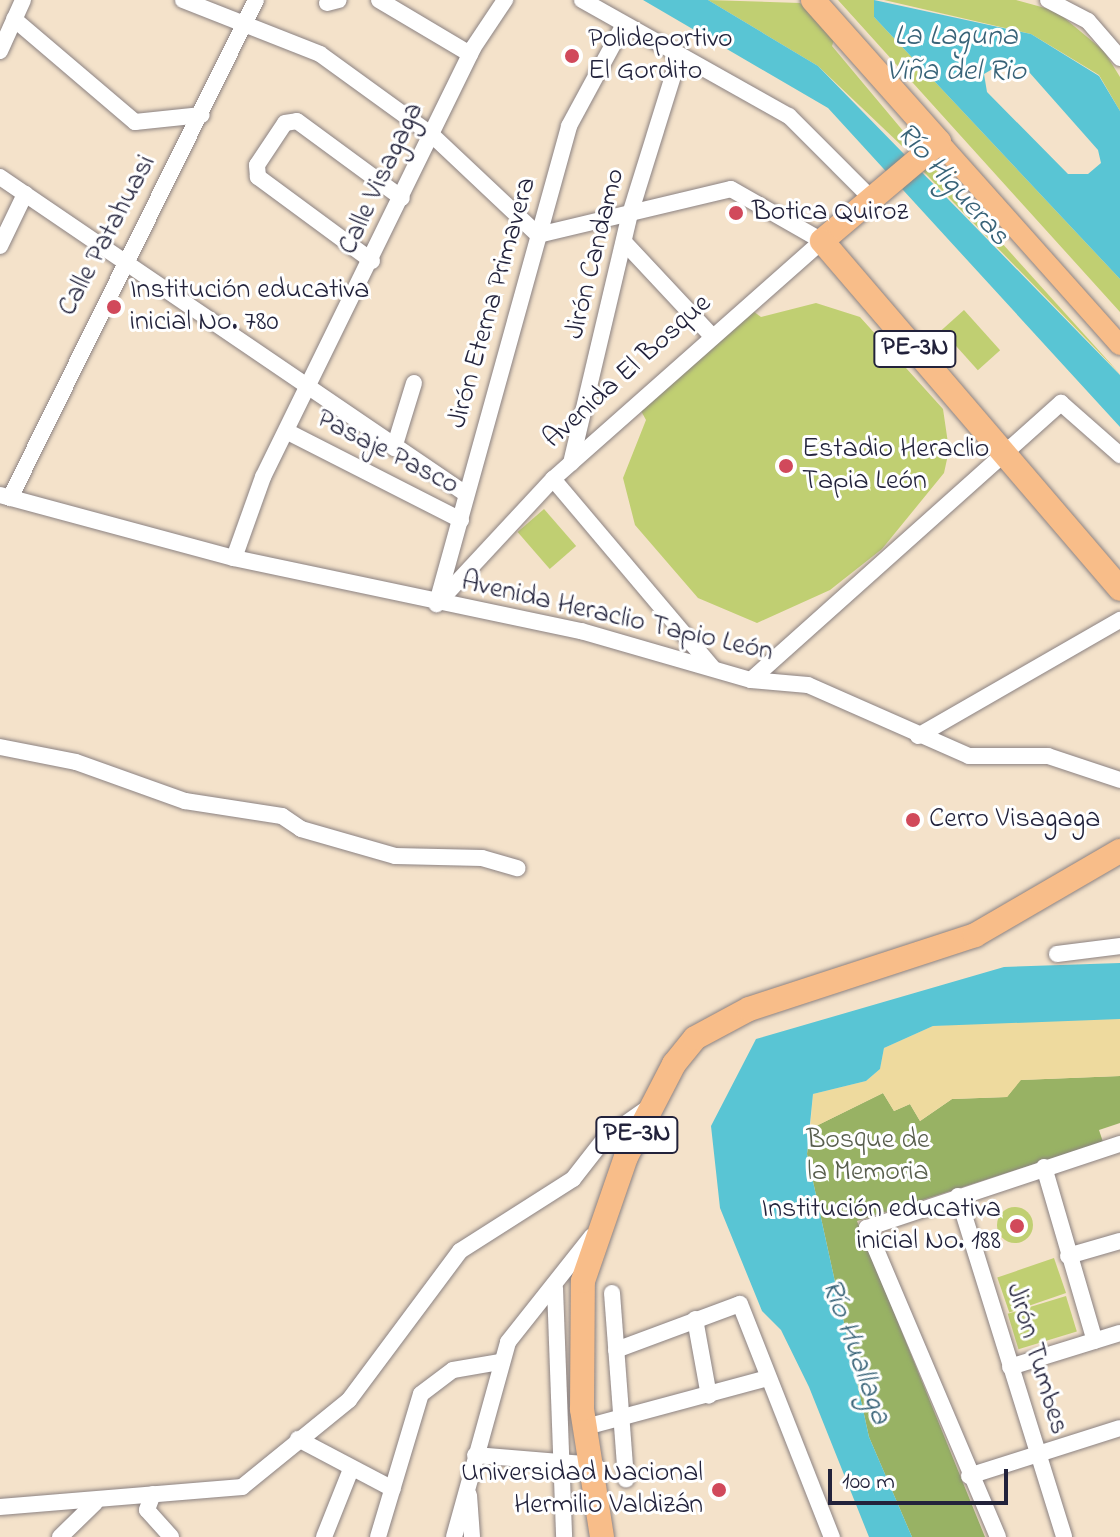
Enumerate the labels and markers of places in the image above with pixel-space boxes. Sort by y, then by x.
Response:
place label: Polideportivo El Gordito [588,23,733,89]
marker: Polideportivo El Gordito [563,47,581,65]
place label: Botica Quiroz [752,196,908,230]
marker: Botica Quiroz [727,204,745,222]
place label: Institución educativa inicial No. 780 [130,274,369,340]
marker: Institución educativa inicial No. 780 [105,298,123,316]
place label: Estadio Heraclio Tapia León [802,433,989,499]
marker: Estadio Heraclio Tapia León [777,457,795,475]
place label: Cerro Visagaga [929,803,1100,837]
marker: Cerro Visagaga [904,811,922,829]
place label: Institución educativa inicial No. 188 [762,1193,1001,1259]
marker: Institución educativa inicial No. 188 [1008,1217,1026,1235]
place label: Universidad Nacional Hermilio Valdizán [461,1457,703,1523]
marker: Universidad Nacional Hermilio Valdizán [710,1481,728,1499]

